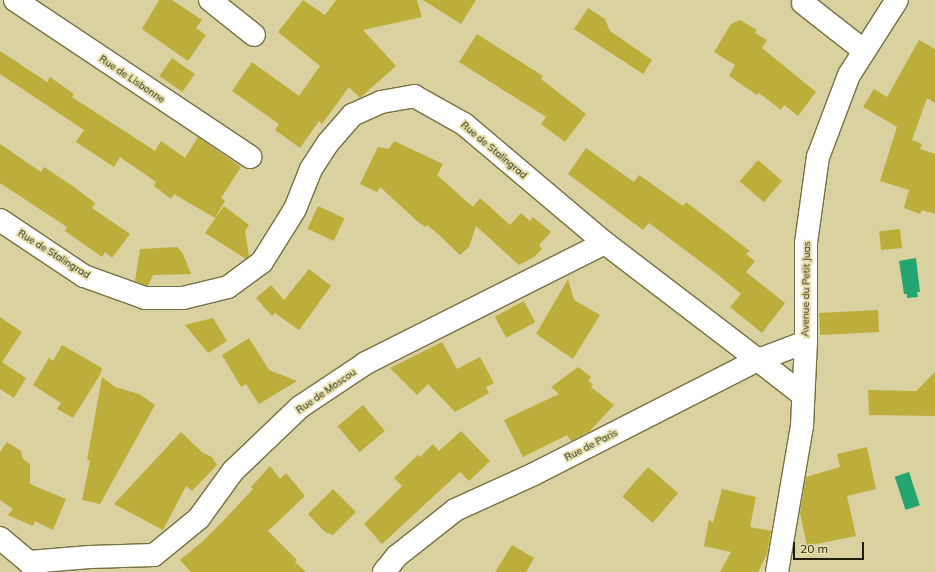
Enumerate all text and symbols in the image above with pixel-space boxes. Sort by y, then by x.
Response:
street label: Rue de Lisbonne [97,53,167,105]
street label: Rue de Stalingrad [458,119,530,181]
street label: Rue de Stalingrad [16,227,92,281]
street label: Avenue du Petit Juas [799,241,813,337]
street label: Rue de Moscou [294,366,358,416]
street label: Rue de Paris [562,426,620,464]
scale bar [795,534,866,560]
text: 20 m [800,541,828,556]

